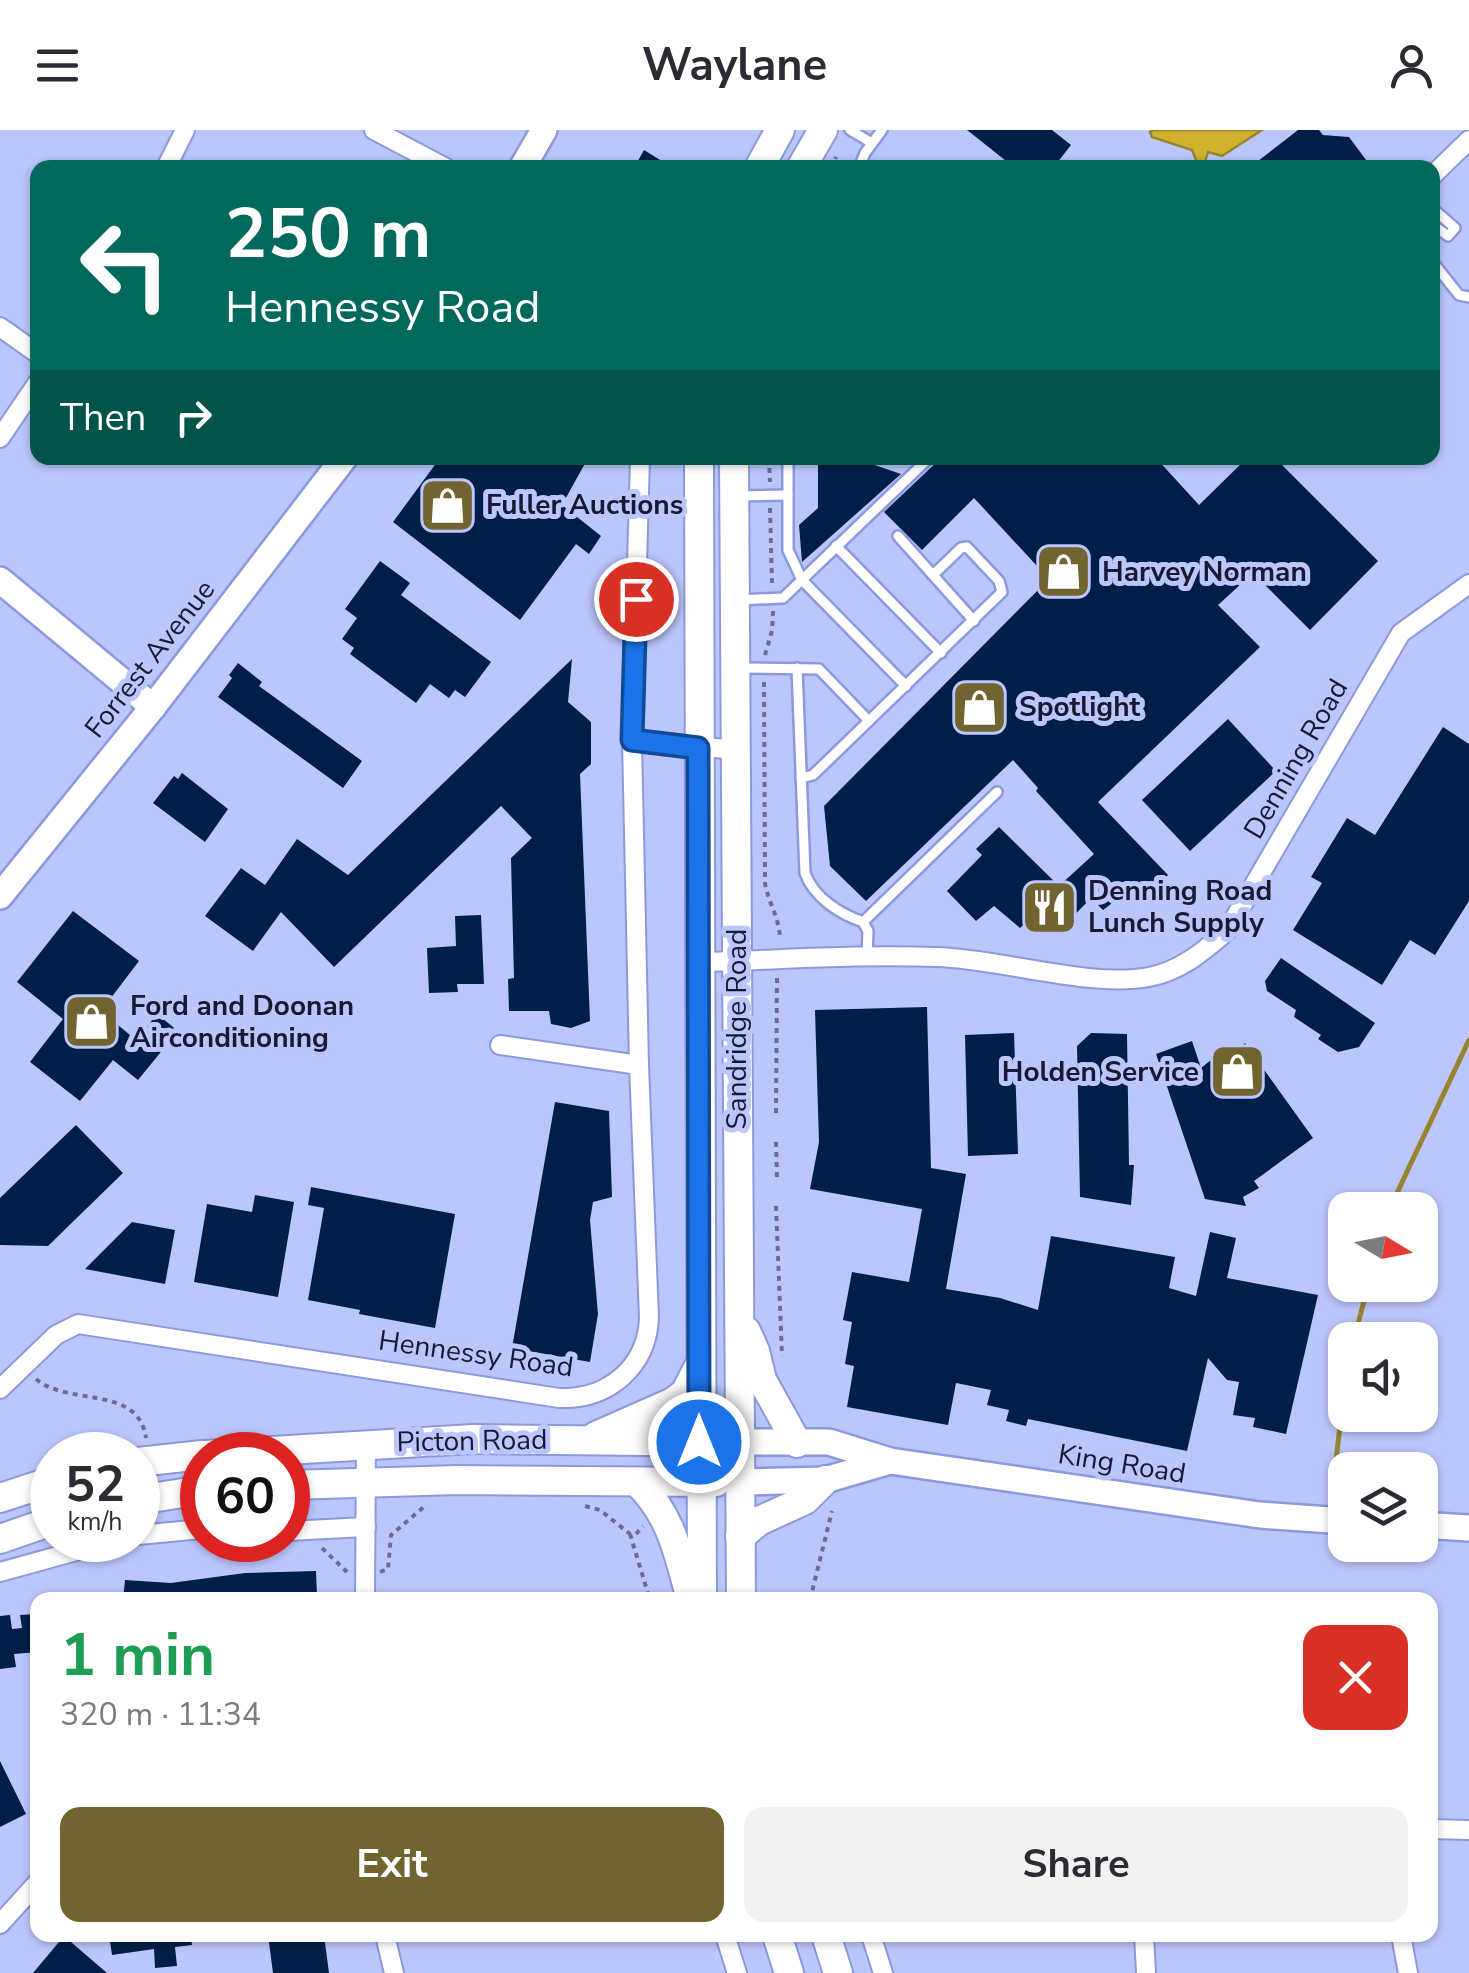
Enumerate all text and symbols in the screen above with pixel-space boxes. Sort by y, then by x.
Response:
text: Waylane [642,35,827,96]
icon: menu [30,38,85,93]
icon: person [1384,38,1439,93]
text: 250 m [225,186,431,282]
icon: left [60,200,190,330]
text: Hennessy Road [225,277,540,338]
icon: right [166,390,221,445]
text: Then [60,392,146,443]
shop icon: Fuller Auctions [417,475,477,535]
place label: Fuller Auctions [486,486,683,524]
shop icon: Harvey Norman [1033,542,1093,602]
place label: Harvey Norman [1102,553,1307,591]
pin [594,557,679,642]
street label: Forrest Avenue [76,572,224,746]
icon: arrive [609,572,664,627]
street label: Denning Road [1235,672,1357,846]
shop icon: Spotlight [950,677,1010,737]
place label: Spotlight [1019,688,1141,726]
place label: Denning Road Lunch Supply [1088,872,1272,942]
restaurant icon: Denning Road Lunch Supply [1019,877,1079,937]
street label: Sandridge Road [718,929,756,1129]
place label: Ford and Doonan Airconditioning [130,987,354,1057]
shop icon: Ford and Doonan Airconditioning [61,992,121,1052]
shop icon: Holden Service [1208,1042,1268,1102]
place label: Holden Service [1002,1053,1199,1091]
north arrow [1328,1192,1438,1302]
map controls [1328,1192,1438,1562]
street label: Hennessy Road [376,1322,576,1386]
button: sound [1328,1322,1438,1432]
position arrow [647,1390,751,1494]
street label: Picton Road [396,1421,548,1461]
speed limit sign: 60 [180,1432,310,1562]
street label: King Road [1055,1435,1189,1493]
text: 52 [65,1450,125,1519]
button: layers [1328,1452,1438,1562]
text: km/h [67,1505,123,1539]
text: 1 min [60,1614,215,1696]
button: close [1303,1625,1408,1730]
text: 320 m · 11:34 [60,1693,261,1736]
button: Exit [60,1807,724,1922]
button: Share [744,1807,1408,1922]

